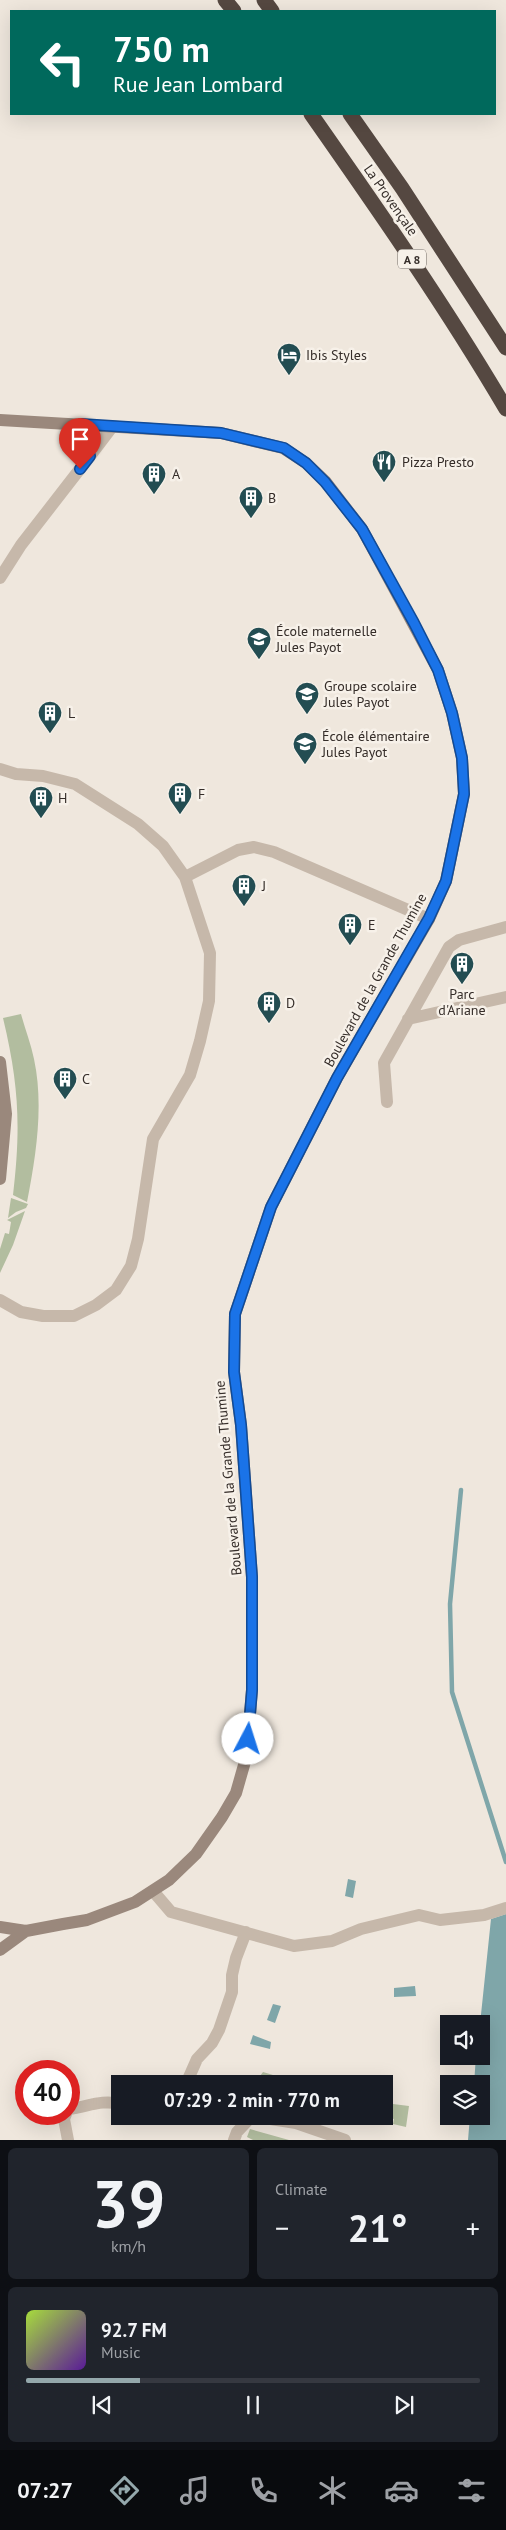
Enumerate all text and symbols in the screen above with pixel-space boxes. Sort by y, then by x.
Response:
text: 750 m [113,26,210,72]
icon: left [30,30,95,95]
text: Rue Jean Lombard [113,70,283,98]
street label: La Provençale [360,161,422,239]
road number: A 8 [398,250,426,268]
hotel icon: Ibis Styles [276,342,302,376]
place label: Ibis Styles [306,346,367,364]
pin [59,418,101,469]
icon: arrive [66,425,94,453]
restaurant icon: Pizza Presto [371,449,397,483]
place label: Pizza Presto [402,453,474,471]
building icon: A [141,461,167,495]
place label: A [172,465,181,483]
building icon: B [238,485,264,519]
place label: B [268,489,276,507]
place label: École maternelle Jules Payot [275,622,377,656]
school or university icon: École maternelle Jules Payot [246,626,272,660]
place label: Groupe scolaire Jules Payot [323,677,417,711]
school or university icon: Groupe scolaire Jules Payot [294,681,320,715]
building icon: L [37,700,63,734]
place label: L [68,704,75,722]
place label: École élémentaire Jules Payot [321,727,430,761]
school or university icon: École élémentaire Jules Payot [292,731,318,765]
building icon: F [167,781,193,815]
building icon: H [28,785,54,819]
place label: F [198,785,205,803]
place label: H [58,789,67,807]
building icon: J [231,873,257,907]
place label: J [261,877,266,895]
street label: Boulevard de la Grande Thumine [320,890,430,1070]
building icon: E [337,912,363,946]
place label: E [368,916,376,934]
building icon: Parc d'Ariane [449,951,475,985]
place label: Parc d'Ariane [438,985,486,1019]
building icon: D [256,990,282,1024]
place label: D [286,994,295,1012]
building icon: C [52,1066,78,1100]
place label: C [82,1070,90,1088]
street label: Boulevard de la Grande Thumine [211,1380,245,1576]
position arrow [221,1712,273,1764]
map controls [440,2015,490,2125]
button: sound [440,2015,490,2065]
speed limit sign: 40 [15,2060,80,2125]
button: layers [440,2075,490,2125]
text: 07:29 · 2 min · 770 m [164,2088,340,2112]
text: 39 [92,2161,165,2245]
text: Climate [275,2179,327,2199]
text: 21° [348,2203,407,2252]
text: − [275,2209,289,2246]
text: + [466,2209,480,2246]
text: km/h [111,2236,146,2256]
text: 92.7 FM [101,2318,167,2342]
text: Music [101,2342,141,2362]
icon: previous [88,2391,116,2419]
icon: pause [239,2391,267,2419]
icon: next [390,2391,418,2419]
icon: directions [107,2473,142,2508]
icon: music [177,2473,212,2508]
icon: phone [246,2473,281,2508]
icon: climate [315,2473,350,2508]
icon: car [384,2473,419,2508]
icon: filters [454,2473,489,2508]
text: 07:27 [17,2476,73,2504]

